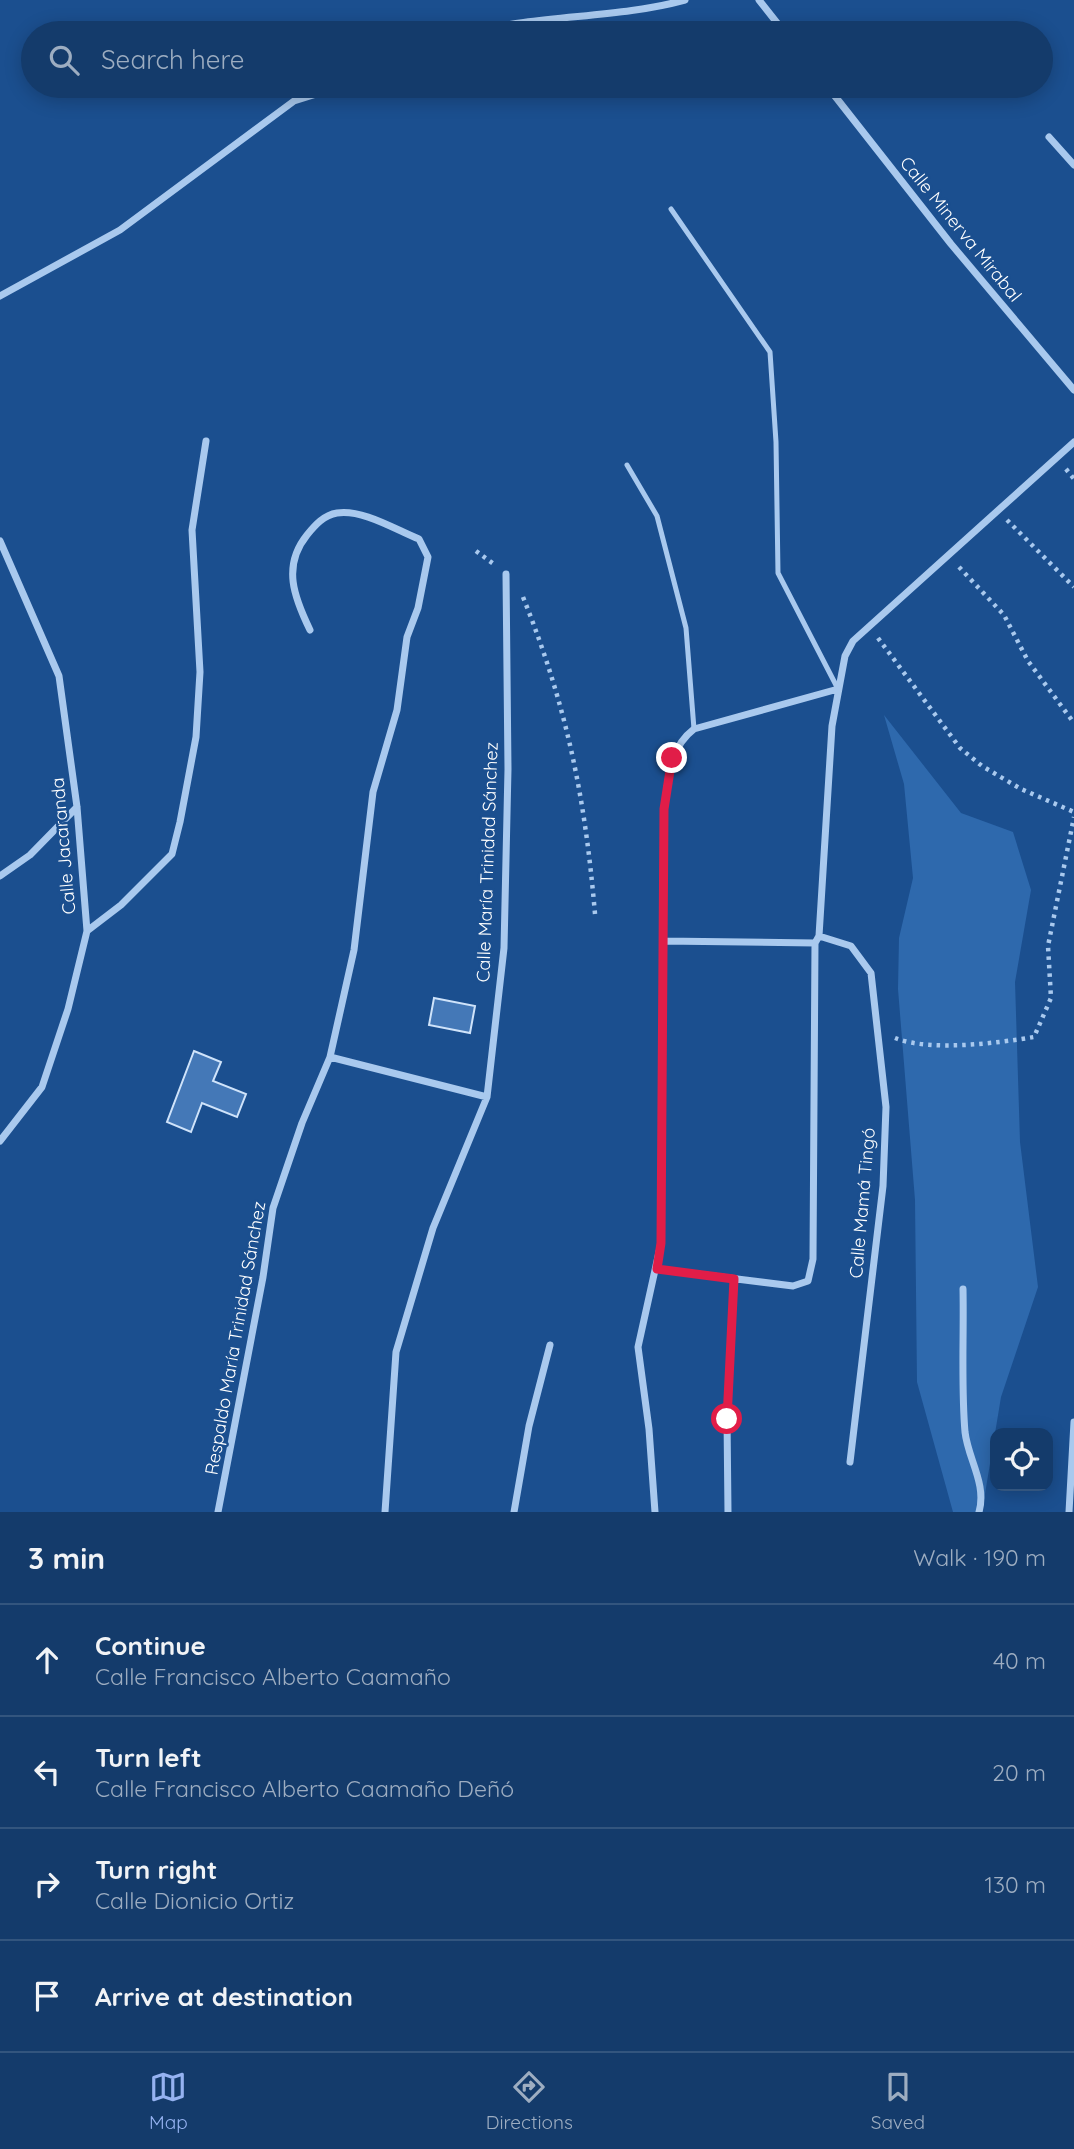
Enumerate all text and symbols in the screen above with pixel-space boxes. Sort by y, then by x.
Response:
search box [21,21,1053,98]
icon: search [45,41,83,79]
text: Search here [101,43,245,76]
street label: Calle Minerva Mirabal [895,152,1027,306]
street label: Calle María Trinidad Sánchez [471,741,503,983]
route end [656,742,687,773]
street label: Calle Jacaranda [46,777,80,915]
street label: Calle Mamá Tingó [844,1127,880,1279]
street label: Respaldo María Trinidad Sánchez [200,1199,270,1477]
route start [711,1403,742,1434]
map controls [990,1428,1053,1491]
button: locate [990,1428,1053,1491]
text: 3 min [28,1539,105,1577]
text: Walk · 190 m [913,1543,1046,1572]
text: Continue [95,1629,206,1662]
icon: ahead [28,1641,66,1679]
text: 40 m [993,1646,1046,1675]
text: Calle Francisco Alberto Caamaño [95,1662,451,1691]
text: Turn left [95,1741,202,1774]
icon: left [28,1753,66,1791]
text: 20 m [992,1758,1046,1787]
text: Calle Francisco Alberto Caamaño Deñó [95,1774,514,1803]
text: Turn right [95,1853,217,1886]
icon: right [28,1865,66,1903]
text: 130 m [984,1870,1046,1899]
text: Calle Dionicio Ortiz [95,1886,294,1915]
icon: arrive [28,1977,66,2015]
text: Arrive at destination [95,1980,353,2013]
tab: Map [149,2068,188,2134]
tab: Directions [486,2068,573,2134]
tab: Saved [871,2068,925,2134]

